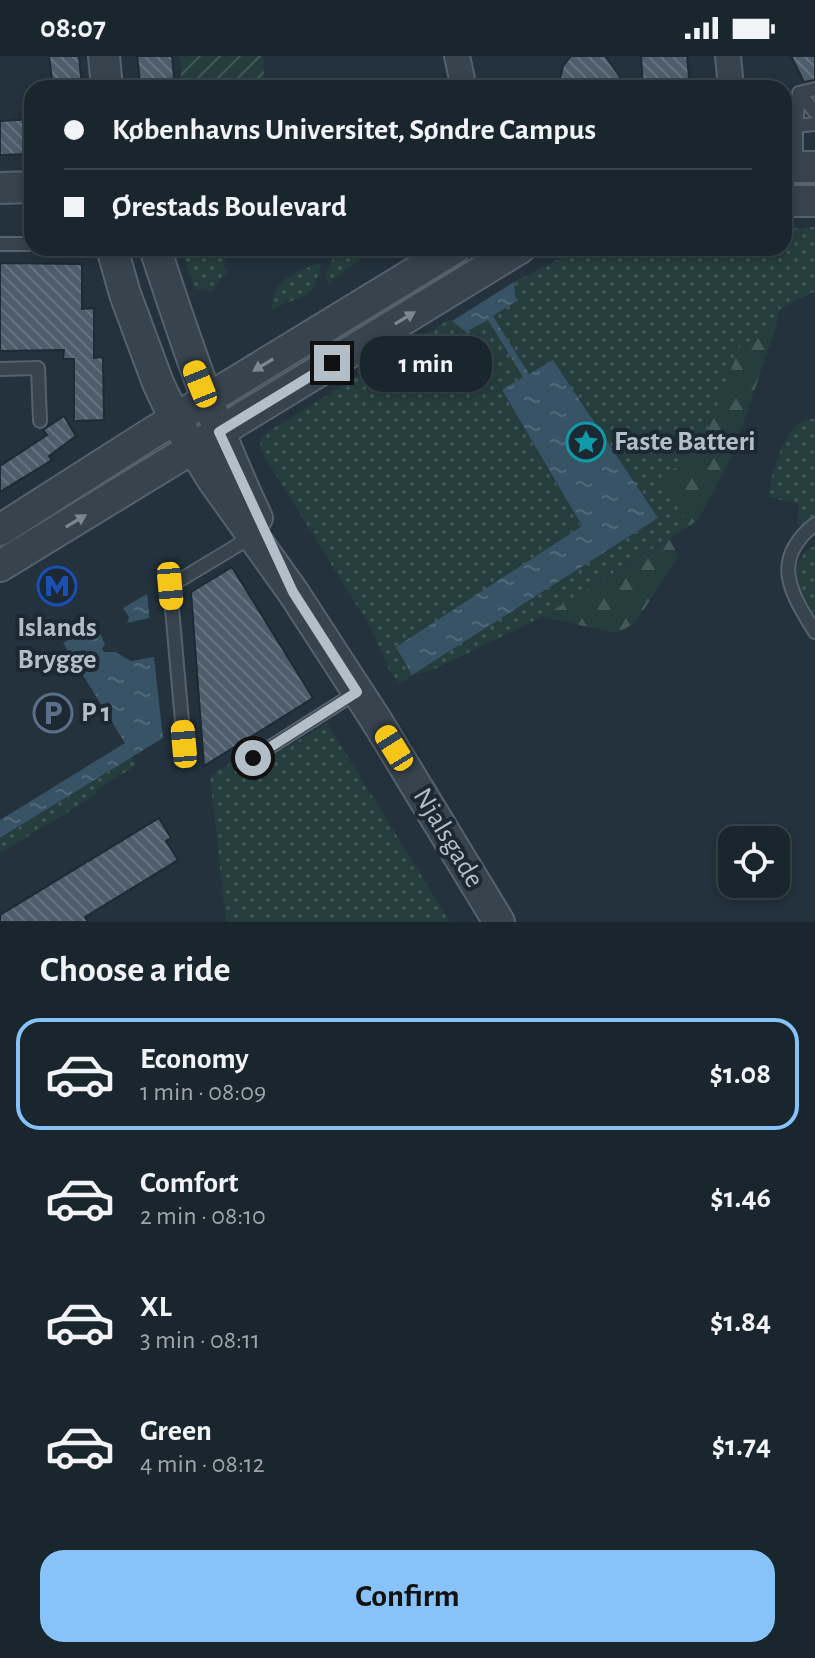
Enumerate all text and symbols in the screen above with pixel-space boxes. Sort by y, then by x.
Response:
text: 08:07 [40,13,106,43]
text: Københavns Universitet, Søndre Campus [112,115,596,145]
text: Ørestads Boulevard [112,192,347,222]
one-way arrow [394,311,416,325]
callout: 1 min [360,335,492,391]
route end [314,345,350,381]
text: 1 min [399,351,453,377]
car [180,357,220,411]
one-way arrow [252,357,274,371]
place icon: Faste Batteri [565,421,607,463]
place label: Faste Batteri [614,428,756,456]
one-way arrow [65,514,87,528]
car [156,561,184,611]
metro station icon: Islands Brygge [36,565,78,607]
place label: Islands Brygge [17,614,97,674]
parking icon: P 1 [32,692,74,734]
place label: P 1 [81,699,111,727]
car [170,719,198,769]
car [371,721,417,775]
route start [235,740,271,776]
street label: Njalsgade [408,783,488,893]
map controls [718,826,790,898]
button: locate [718,826,790,898]
text: Choose a ride [40,952,230,988]
icon: car [44,1038,116,1110]
text: Economy [140,1044,249,1074]
text: $1.08 [709,1059,771,1089]
text: 1 min · 08:09 [140,1079,266,1105]
icon: car [44,1162,116,1234]
text: Comfort [140,1168,239,1198]
text: $1.46 [710,1183,771,1213]
text: 2 min · 08:10 [140,1203,266,1229]
icon: car [44,1286,116,1358]
text: XL [140,1292,172,1322]
text: $1.84 [710,1307,771,1337]
text: 3 min · 08:11 [140,1327,260,1353]
icon: car [44,1410,116,1482]
text: Green [140,1416,212,1446]
text: $1.74 [712,1431,771,1461]
text: 4 min · 08:12 [140,1451,265,1477]
button: Confirm [40,1550,775,1642]

